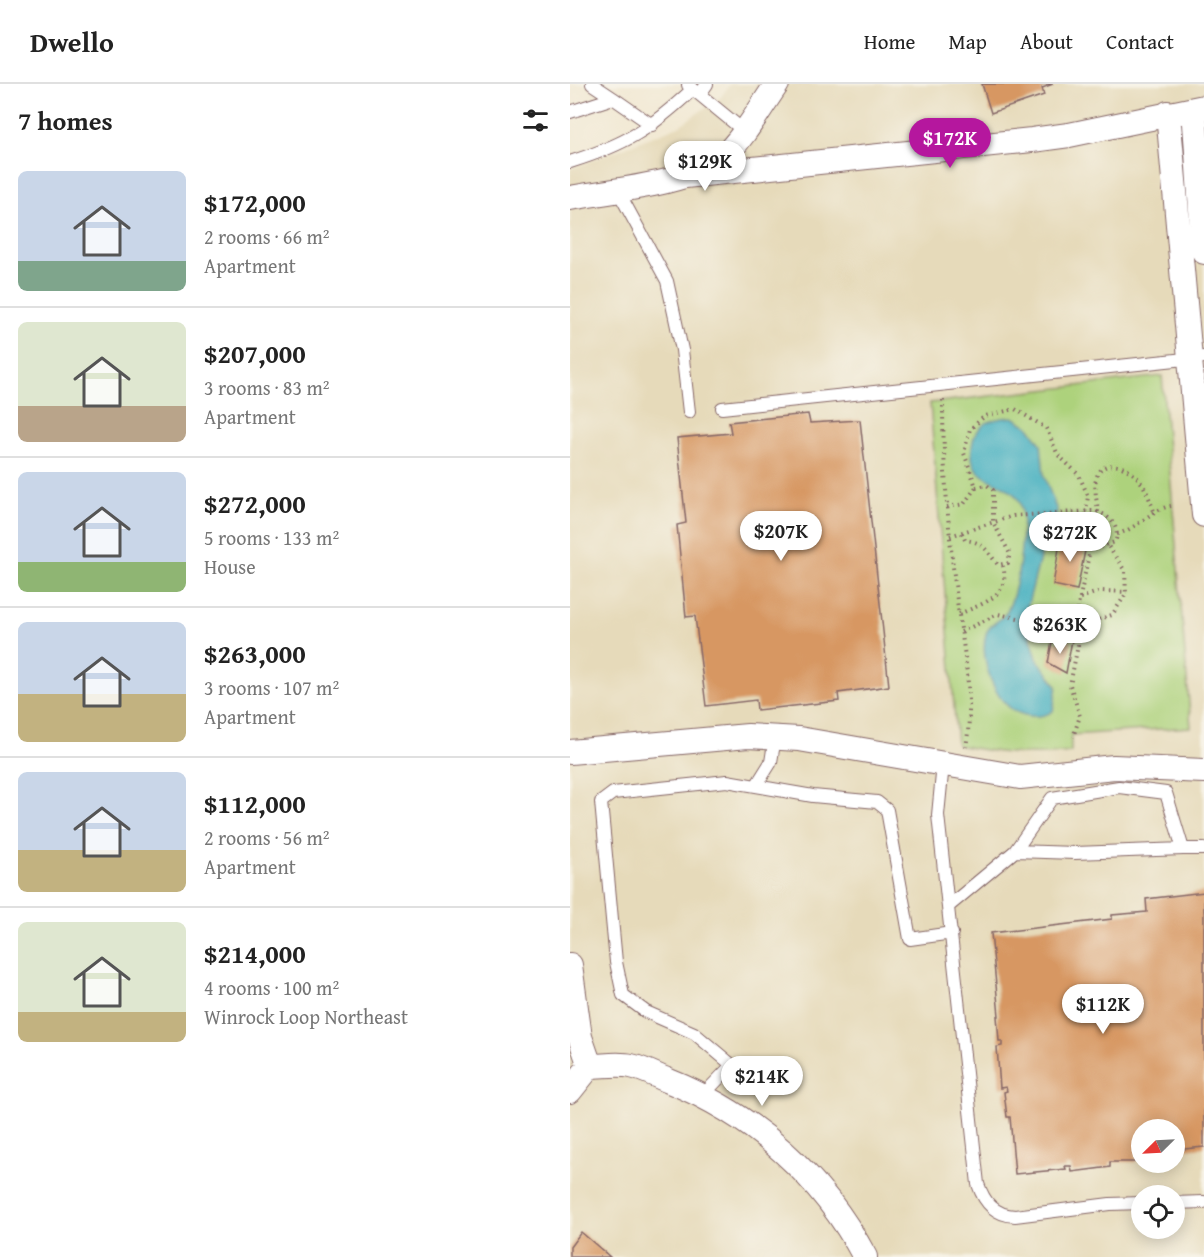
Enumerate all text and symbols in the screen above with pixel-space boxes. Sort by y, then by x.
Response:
text: Dwello [30,21,114,62]
text: Home [864,26,915,57]
text: Map [948,26,987,57]
text: About [1020,26,1073,57]
text: Contact [1106,26,1174,57]
text: 7 homes [18,101,113,140]
icon: filters [519,104,552,137]
pin: $172K [908,118,992,169]
text: $172K [923,123,977,152]
pin: $129K [663,141,747,192]
text: $129K [678,146,732,175]
text: $172,000 [204,183,306,222]
icon: home [66,195,138,267]
text: 2 rooms · 66 m² [204,222,330,251]
text: Apartment [204,251,296,280]
text: $207,000 [204,334,306,373]
icon: home [66,346,138,418]
text: 3 rooms · 83 m² [204,373,330,402]
text: Apartment [204,402,296,431]
text: $272,000 [204,484,306,523]
icon: home [66,496,138,568]
pin: $207K [739,511,823,562]
pin: $272K [1028,512,1112,563]
text: $207K [754,516,808,545]
text: $272K [1043,517,1097,546]
text: 5 rooms · 133 m² [204,523,339,552]
text: House [204,552,256,581]
pin: $263K [1018,604,1102,655]
text: $263K [1033,609,1087,638]
text: $263,000 [204,634,306,673]
icon: home [66,646,138,718]
text: 3 rooms · 107 m² [204,673,339,702]
text: Apartment [204,702,296,731]
text: $112,000 [204,784,306,823]
icon: home [66,796,138,868]
text: 2 rooms · 56 m² [204,823,330,852]
text: Apartment [204,852,296,881]
text: $214,000 [204,934,306,973]
icon: home [66,946,138,1018]
text: 4 rooms · 100 m² [204,973,339,1002]
pin: $112K [1061,984,1145,1035]
text: $112K [1076,989,1130,1018]
text: Winrock Loop Northeast [204,1002,408,1031]
pin: $214K [720,1056,804,1107]
text: $214K [735,1061,789,1090]
north arrow [1131,1119,1185,1173]
map controls [1131,1119,1185,1239]
button: locate [1131,1185,1185,1239]

